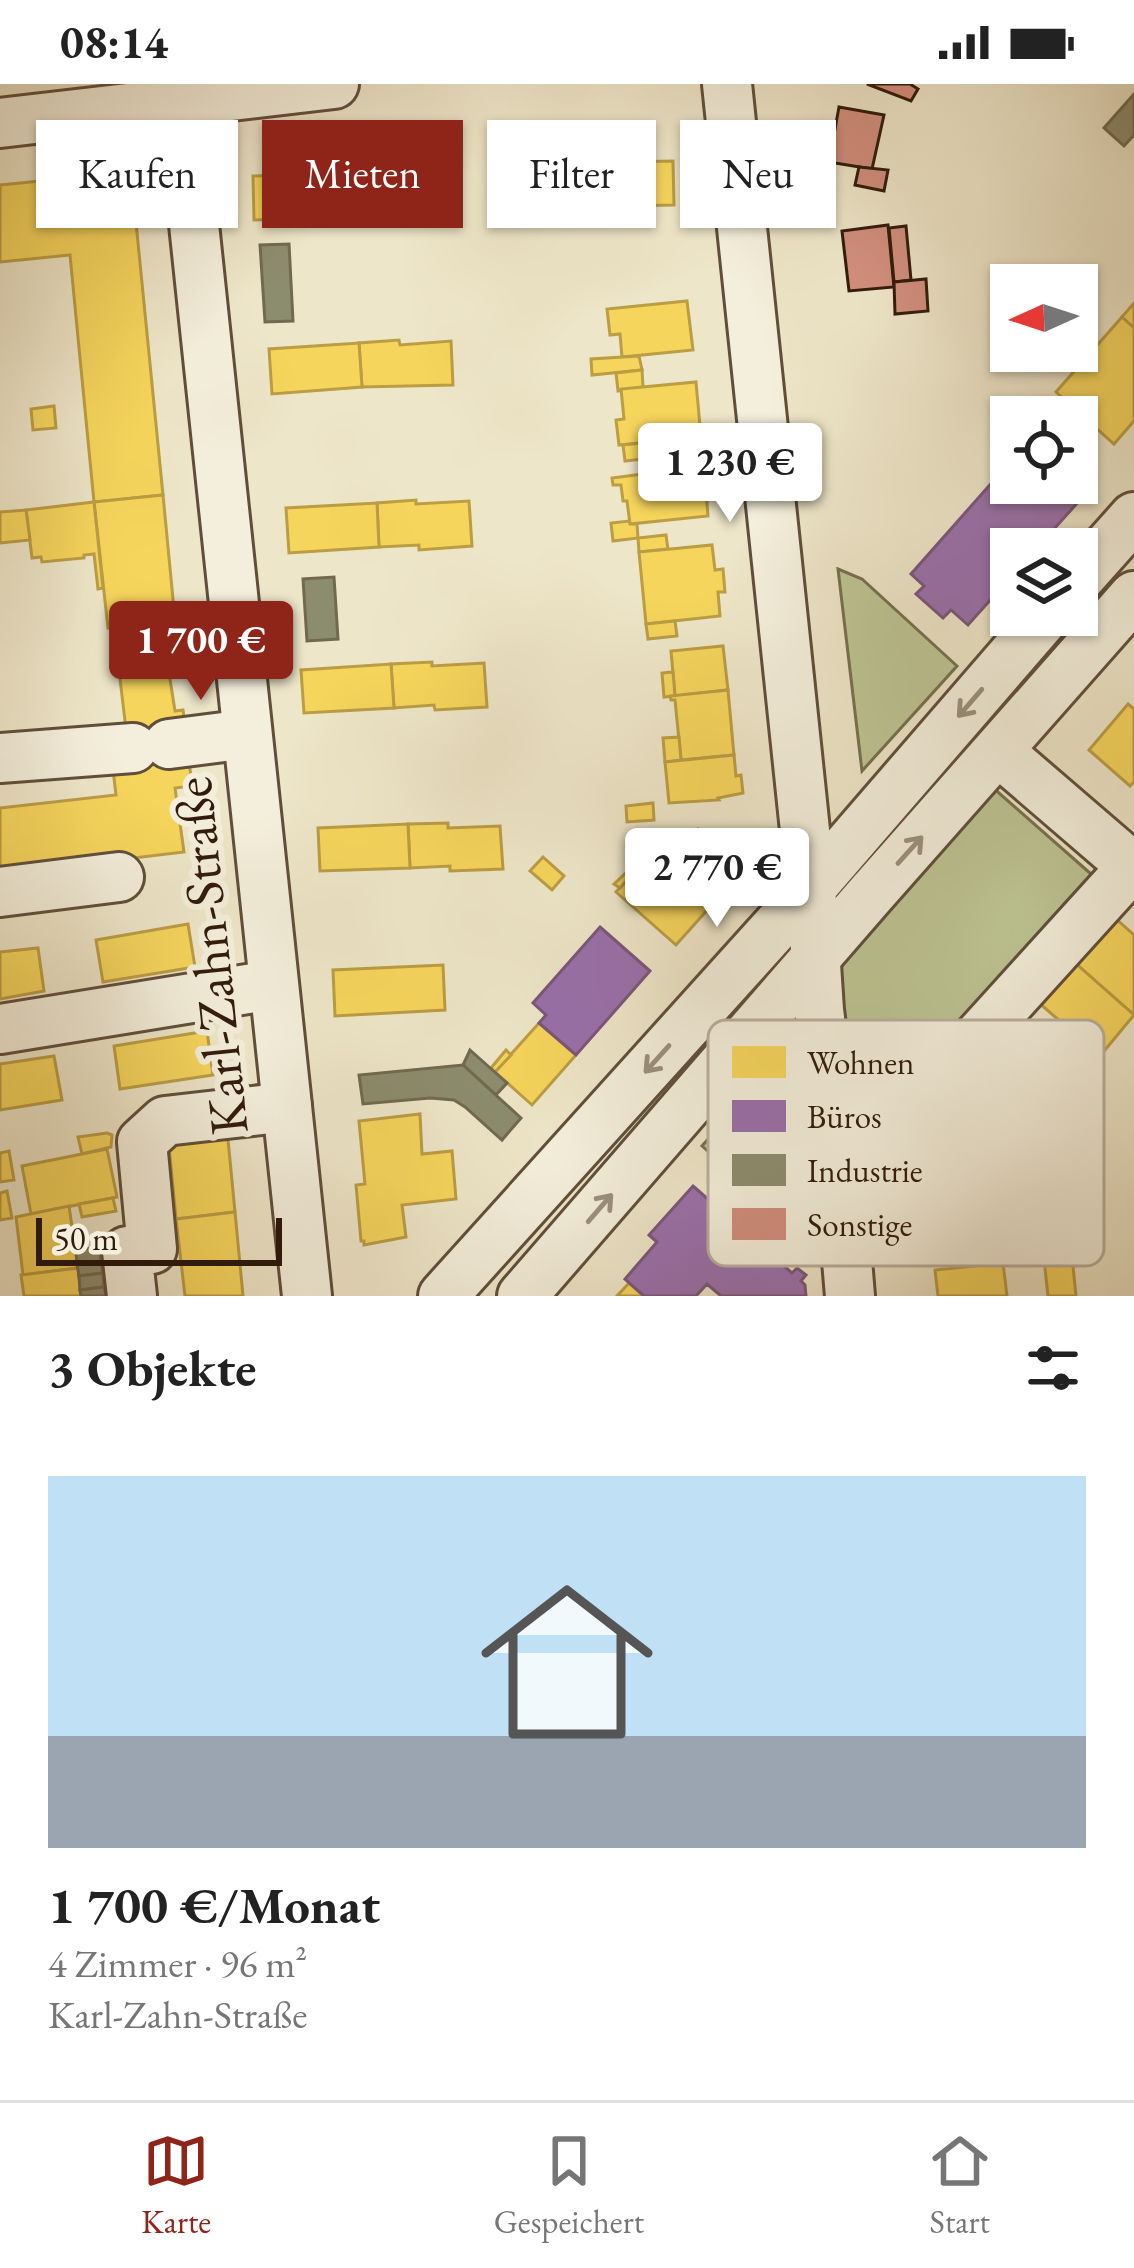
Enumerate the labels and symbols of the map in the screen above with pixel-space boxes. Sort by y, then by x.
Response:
north arrow [990,264,1098,372]
pin: 1 230 € [619,423,841,525]
pin: 1 700 € [90,601,312,703]
one-way arrow [957,687,984,718]
street label: Karl-Zahn-Straße [156,774,264,1138]
pin: 2 770 € [606,828,828,930]
one-way arrow [896,835,923,866]
legend [708,1020,1104,1266]
text: Wohnen [807,1041,914,1084]
one-way arrow [644,1043,671,1074]
text: Büros [807,1095,882,1138]
text: Industrie [807,1149,923,1192]
one-way arrow [586,1194,613,1224]
text: Sonstige [807,1203,913,1246]
scale bar [36,1212,282,1265]

